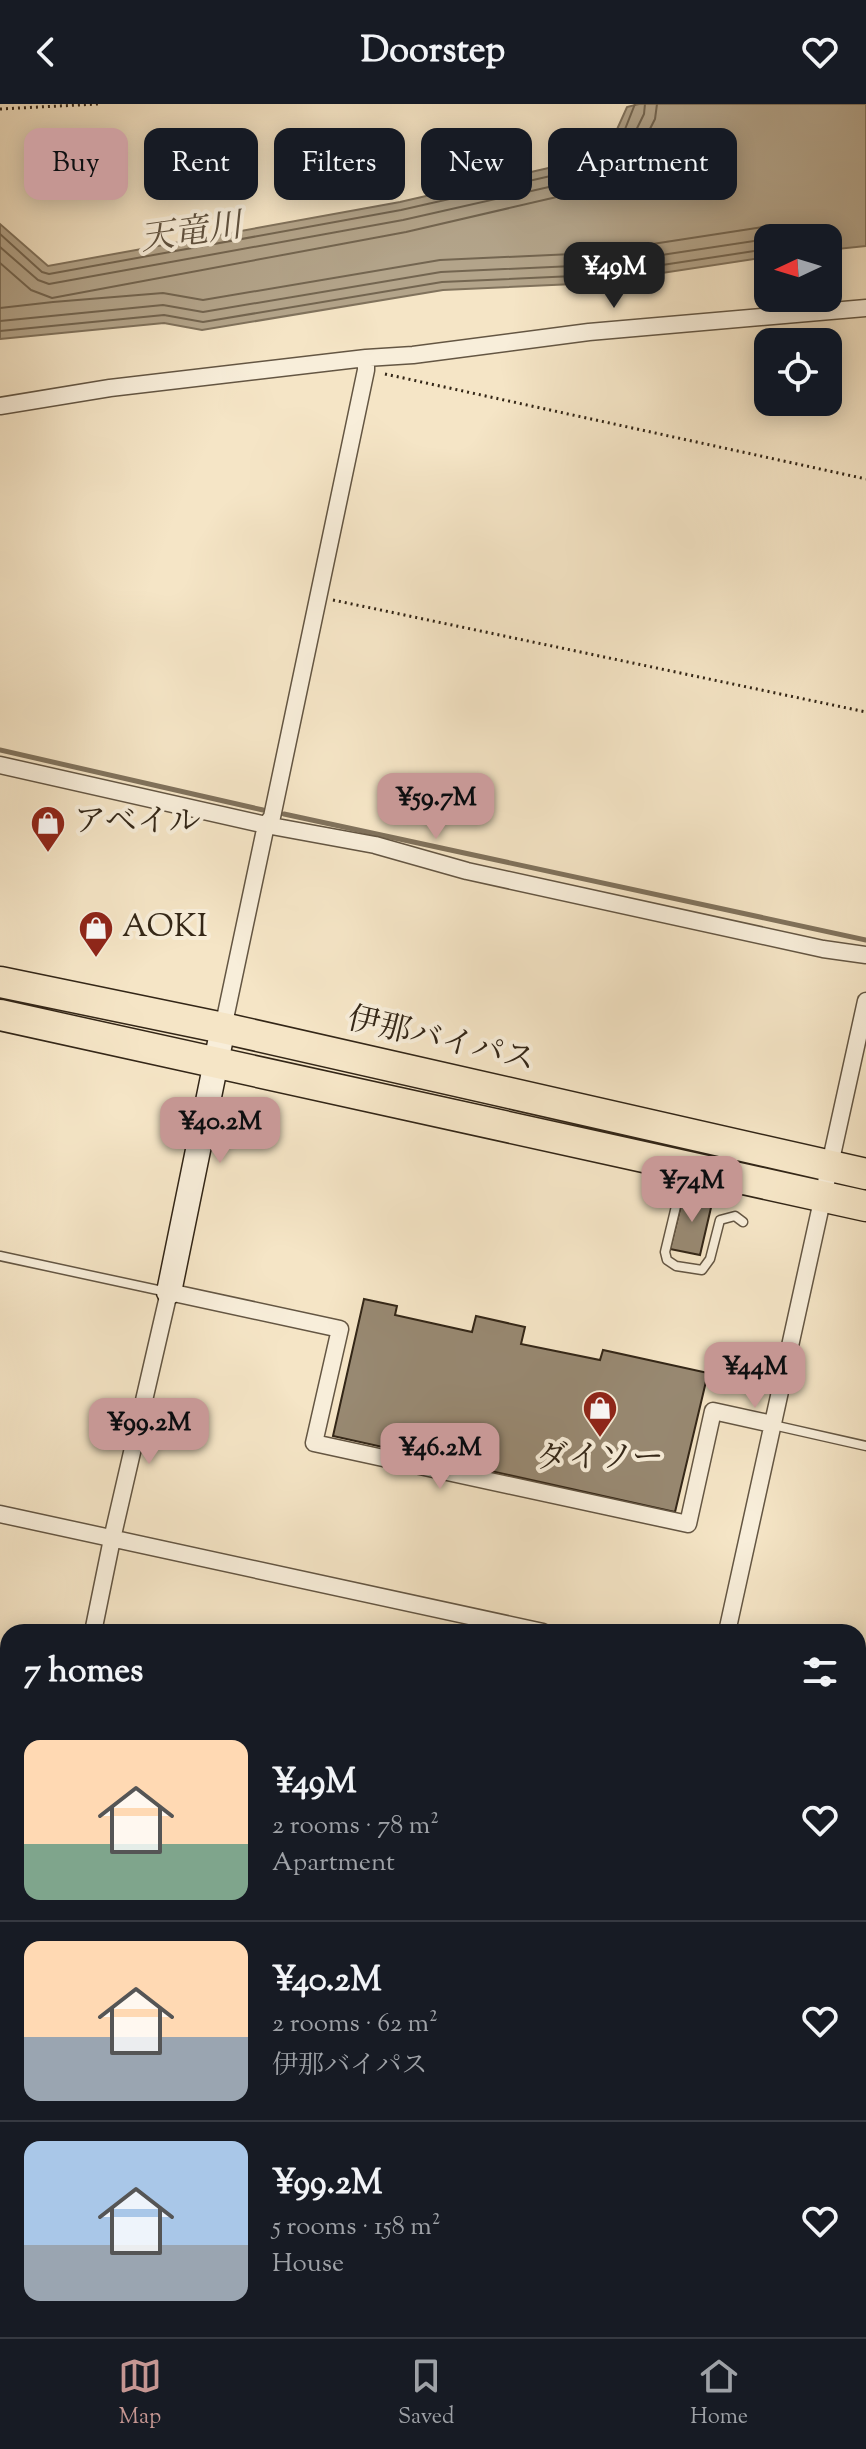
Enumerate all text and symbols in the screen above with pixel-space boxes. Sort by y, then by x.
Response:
text: Doorstep [361,26,505,78]
icon: back [24,30,68,74]
icon: heart [798,30,842,74]
chip: Buy [24,128,128,200]
chip: Rent [144,128,258,200]
chip: Filters [274,128,405,200]
chip: New [421,128,532,200]
chip: Apartment [548,128,737,200]
water label: 天竜川 [137,202,249,265]
north arrow [754,224,842,312]
map controls [754,224,842,416]
pin: ¥49M [567,242,661,310]
text: ¥49M [582,249,646,286]
button: locate [754,328,842,416]
pin: ¥59.7M [371,773,501,841]
text: ¥59.7M [395,780,477,817]
place label: アベイル [74,800,201,846]
shop icon: アベイル [29,804,67,854]
place label: AOKI [122,905,207,951]
shop icon: AOKI [77,909,115,959]
street label: 伊那バイパス [343,997,539,1085]
pin: ¥40.2M [155,1097,285,1165]
text: ¥40.2M [178,1104,262,1141]
pin: ¥74M [645,1156,739,1224]
text: ¥74M [659,1163,725,1200]
pin: ¥44M [708,1342,802,1410]
text: ¥44M [722,1349,788,1386]
shop icon: ダイソー [581,1389,619,1439]
pin: ¥99.2M [84,1398,214,1466]
text: ¥99.2M [107,1405,191,1442]
pin: ¥46.2M [375,1423,505,1491]
text: ¥46.2M [398,1430,482,1467]
place label: ダイソー [536,1436,664,1482]
text: 7 homes [24,1648,143,1697]
icon: filters [798,1650,842,1694]
text: ¥49M [272,1759,357,1808]
icon: home [88,1772,184,1868]
icon: heart [798,1798,842,1842]
text: 2 rooms · 78 m² [272,1808,439,1845]
text: Apartment [272,1845,395,1882]
text: ¥40.2M [272,1957,382,2006]
icon: home [88,1973,184,2069]
icon: heart [798,1999,842,2043]
text: 2 rooms · 62 m² [272,2006,438,2043]
text: 伊那バイパス [272,2048,427,2085]
text: ¥99.2M [272,2160,382,2209]
icon: home [88,2173,184,2269]
icon: heart [798,2199,842,2243]
text: 5 rooms · 158 m² [272,2209,441,2246]
text: House [272,2246,344,2283]
tab: Map [118,2354,162,2434]
tab: Saved [398,2354,454,2434]
tab: Home [690,2354,748,2434]

